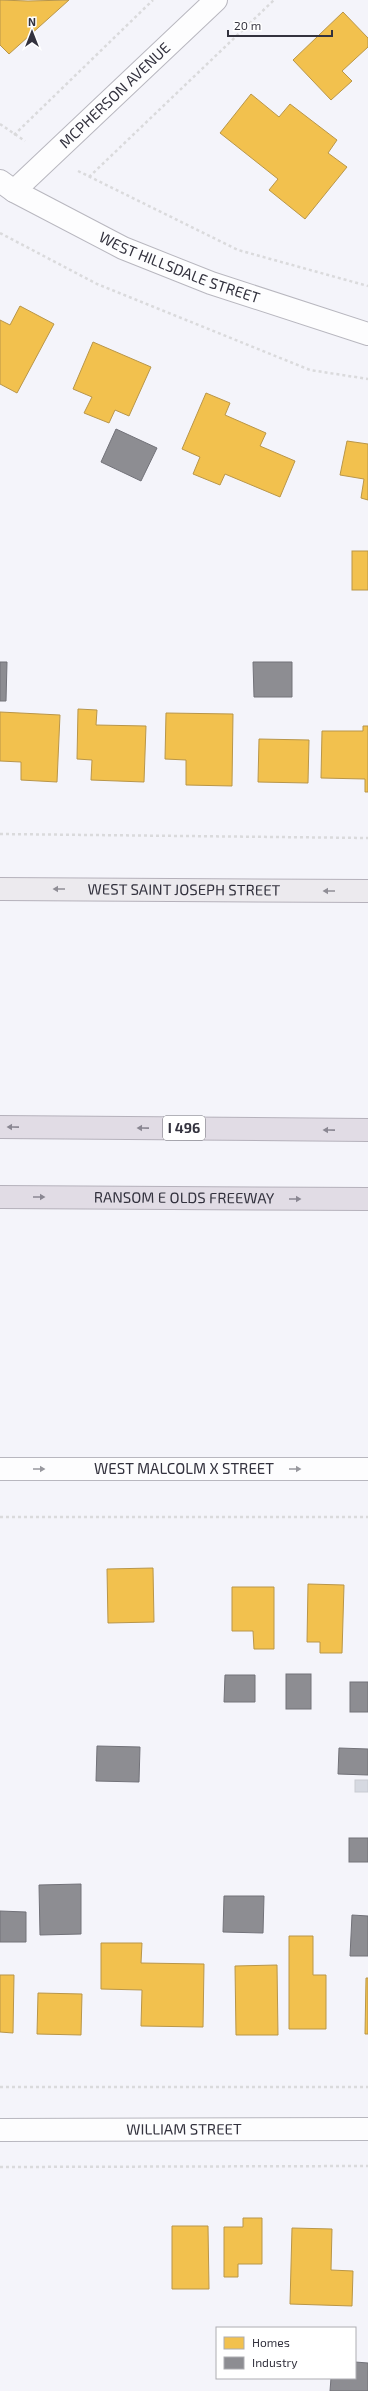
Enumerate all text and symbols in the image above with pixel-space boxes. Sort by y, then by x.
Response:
north arrow [12,12,52,52]
scale bar [228,12,332,38]
text: N [28,15,36,28]
text: 20 m [234,18,261,32]
street label: MCPHERSON AVENUE [55,38,173,151]
street label: WEST HILLSDALE STREET [96,227,263,306]
street label: WEST SAINT JOSEPH STREET [88,879,281,899]
one-way arrow [53,886,65,893]
one-way arrow [322,888,335,894]
road number: I 496 [163,1116,205,1140]
one-way arrow [6,1124,19,1130]
one-way arrow [136,1125,149,1131]
one-way arrow [322,1127,335,1133]
street label: RANSOM E OLDS FREEWAY [94,1188,275,1206]
one-way arrow [33,1194,46,1200]
one-way arrow [289,1196,302,1202]
street label: WEST MALCOLM X STREET [94,1459,274,1477]
one-way arrow [33,1466,46,1472]
one-way arrow [289,1466,302,1472]
street label: WILLIAM STREET [126,2119,242,2138]
legend [216,2327,356,2379]
text: Homes [252,2335,290,2349]
text: Industry [252,2355,298,2369]

